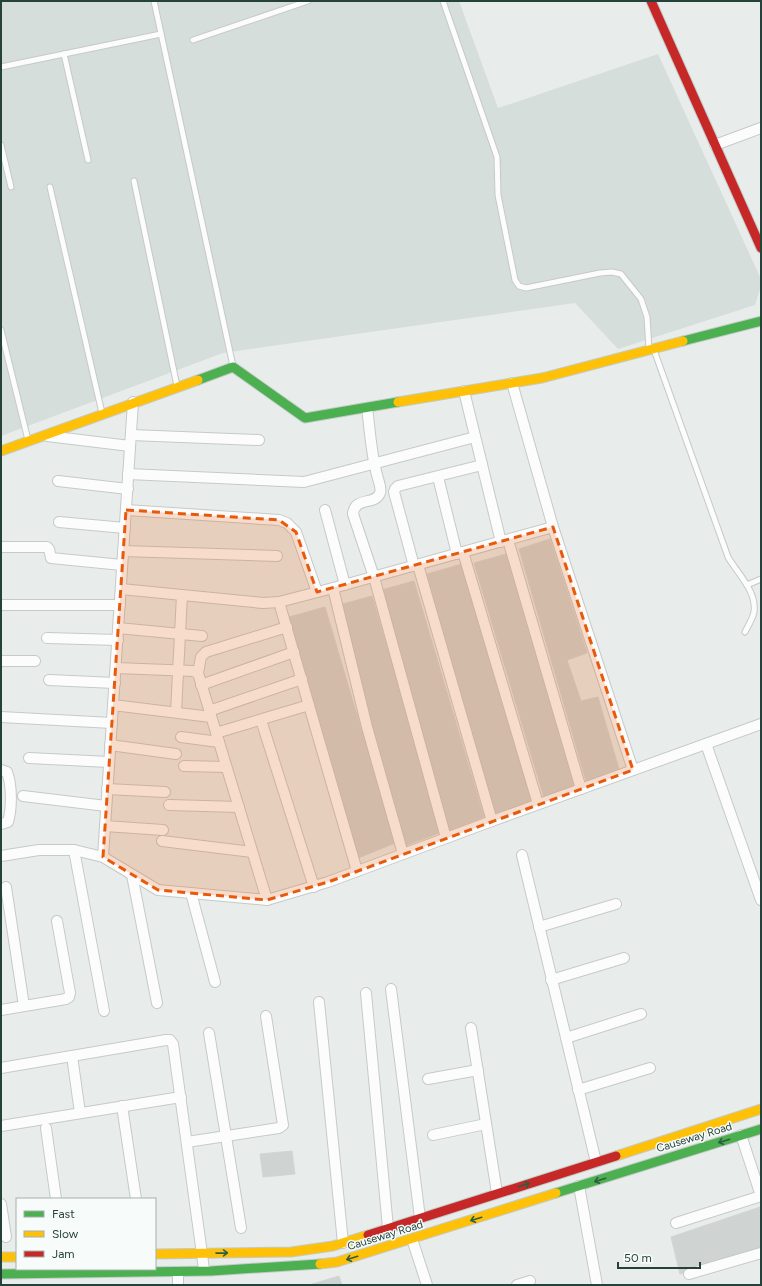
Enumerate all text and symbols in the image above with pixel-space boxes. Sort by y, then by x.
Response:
street label: Causeway Road [655,1120,734,1155]
one-way arrow [718,1137,730,1145]
one-way arrow [594,1176,606,1184]
one-way arrow [517,1181,530,1188]
legend [16,1198,156,1270]
text: Fast [52,1207,75,1221]
one-way arrow [470,1216,483,1223]
street label: Causeway Road [346,1218,425,1253]
text: Slow [52,1227,79,1241]
scale bar [618,1244,700,1270]
text: Jam [52,1247,75,1261]
one-way arrow [215,1249,228,1257]
text: 50 m [624,1251,652,1265]
one-way arrow [346,1255,359,1262]

